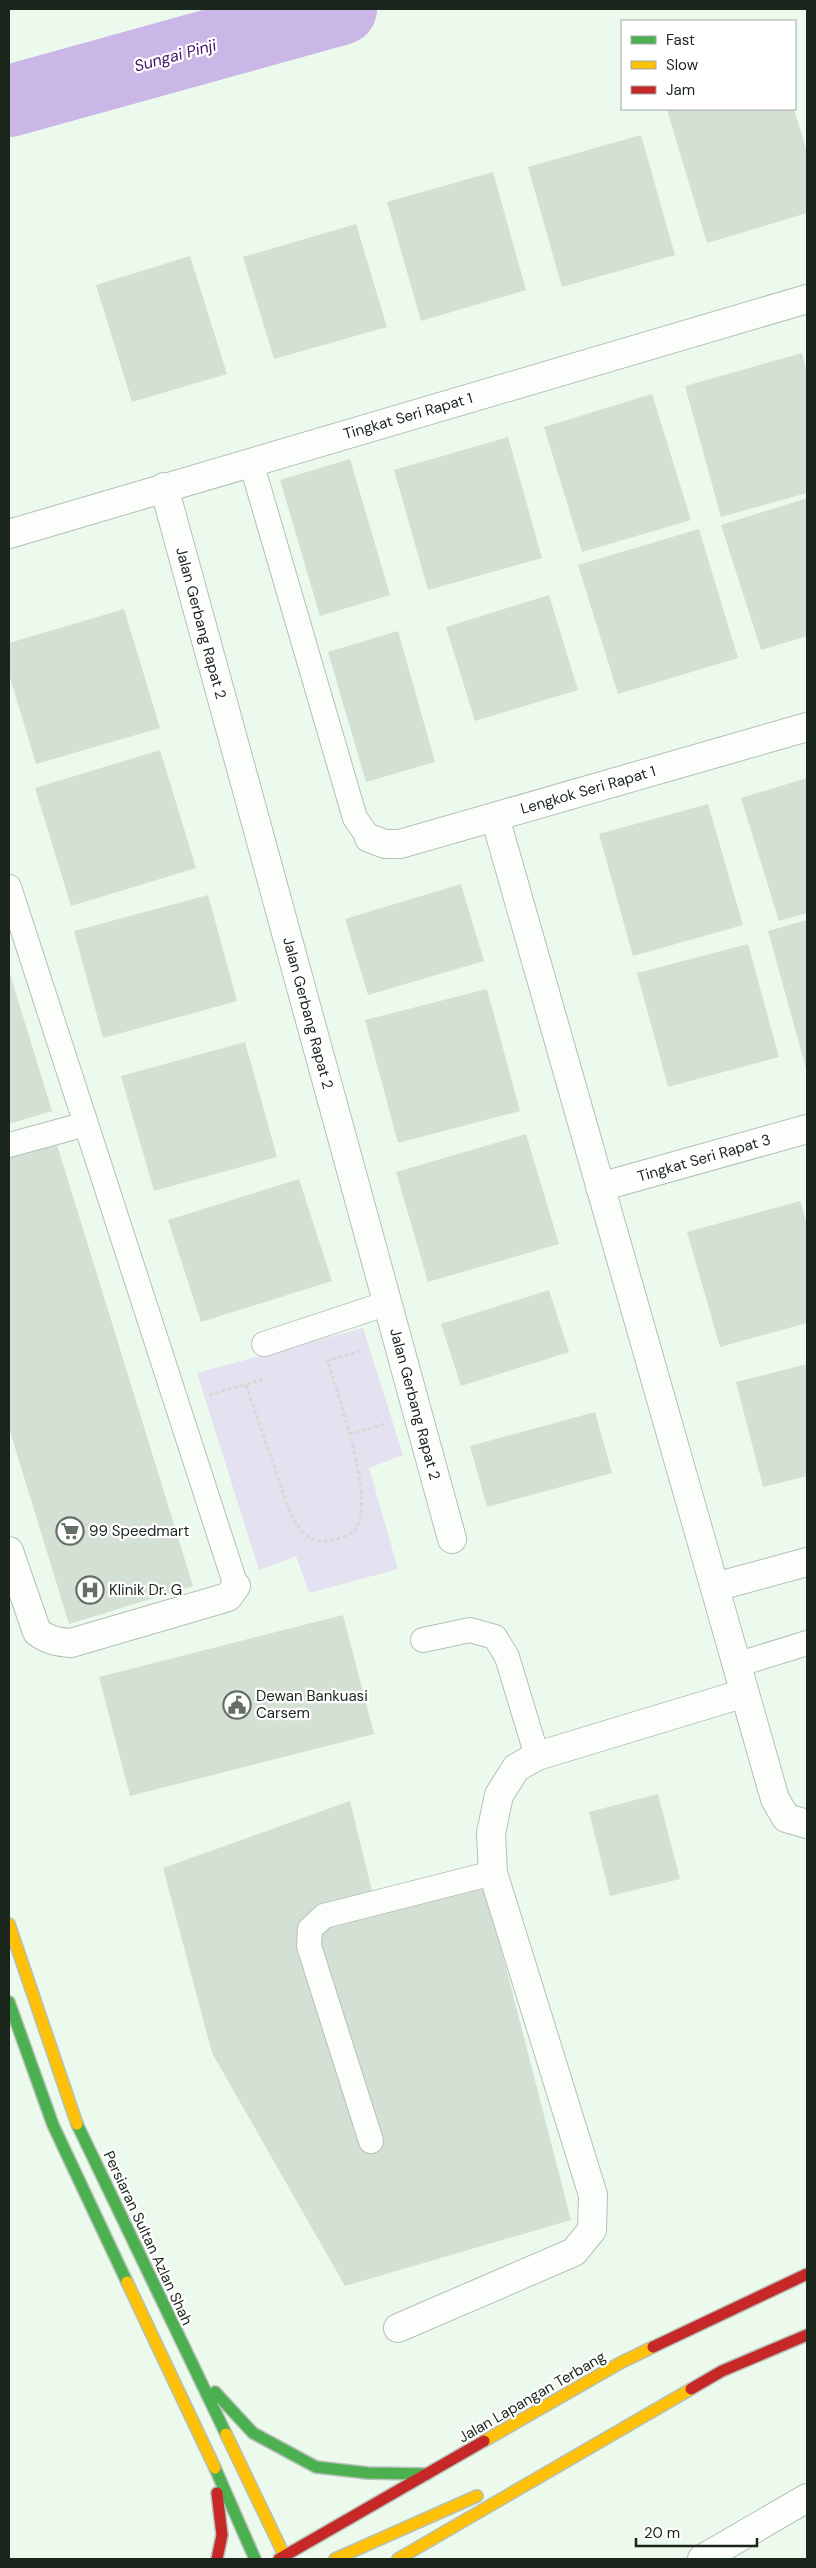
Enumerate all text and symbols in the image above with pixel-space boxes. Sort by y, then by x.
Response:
legend [621,20,796,110]
text: Fast [666,30,695,50]
water label: Sungai Pinji [132,34,220,77]
text: Slow [666,55,699,75]
text: Jam [666,80,695,100]
street label: Tingkat Seri Rapat 1 [341,388,475,444]
street label: Jalan Gerbang Rapat 2 [171,545,231,701]
street label: Lengkok Seri Rapat 1 [518,761,658,819]
street label: Jalan Gerbang Rapat 2 [278,935,338,1091]
street label: Tingkat Seri Rapat 3 [635,1129,773,1187]
street label: Jalan Gerbang Rapat 2 [385,1326,445,1482]
supermarket icon: 99 Speedmart [55,1516,85,1546]
place label: 99 Speedmart [89,1521,189,1541]
hospital icon: Klinik Dr. G [75,1575,105,1605]
place label: Klinik Dr. G [109,1580,182,1600]
place label: Dewan Bankuasi Carsem [256,1686,368,1723]
public building icon: Dewan Bankuasi Carsem [222,1690,252,1720]
street label: Persiaran Sultan Azlan Shah [99,2148,197,2328]
street label: Jalan Lapangan Terbang [455,2347,609,2447]
scale bar [636,2516,757,2548]
text: 20 m [644,2523,680,2543]

